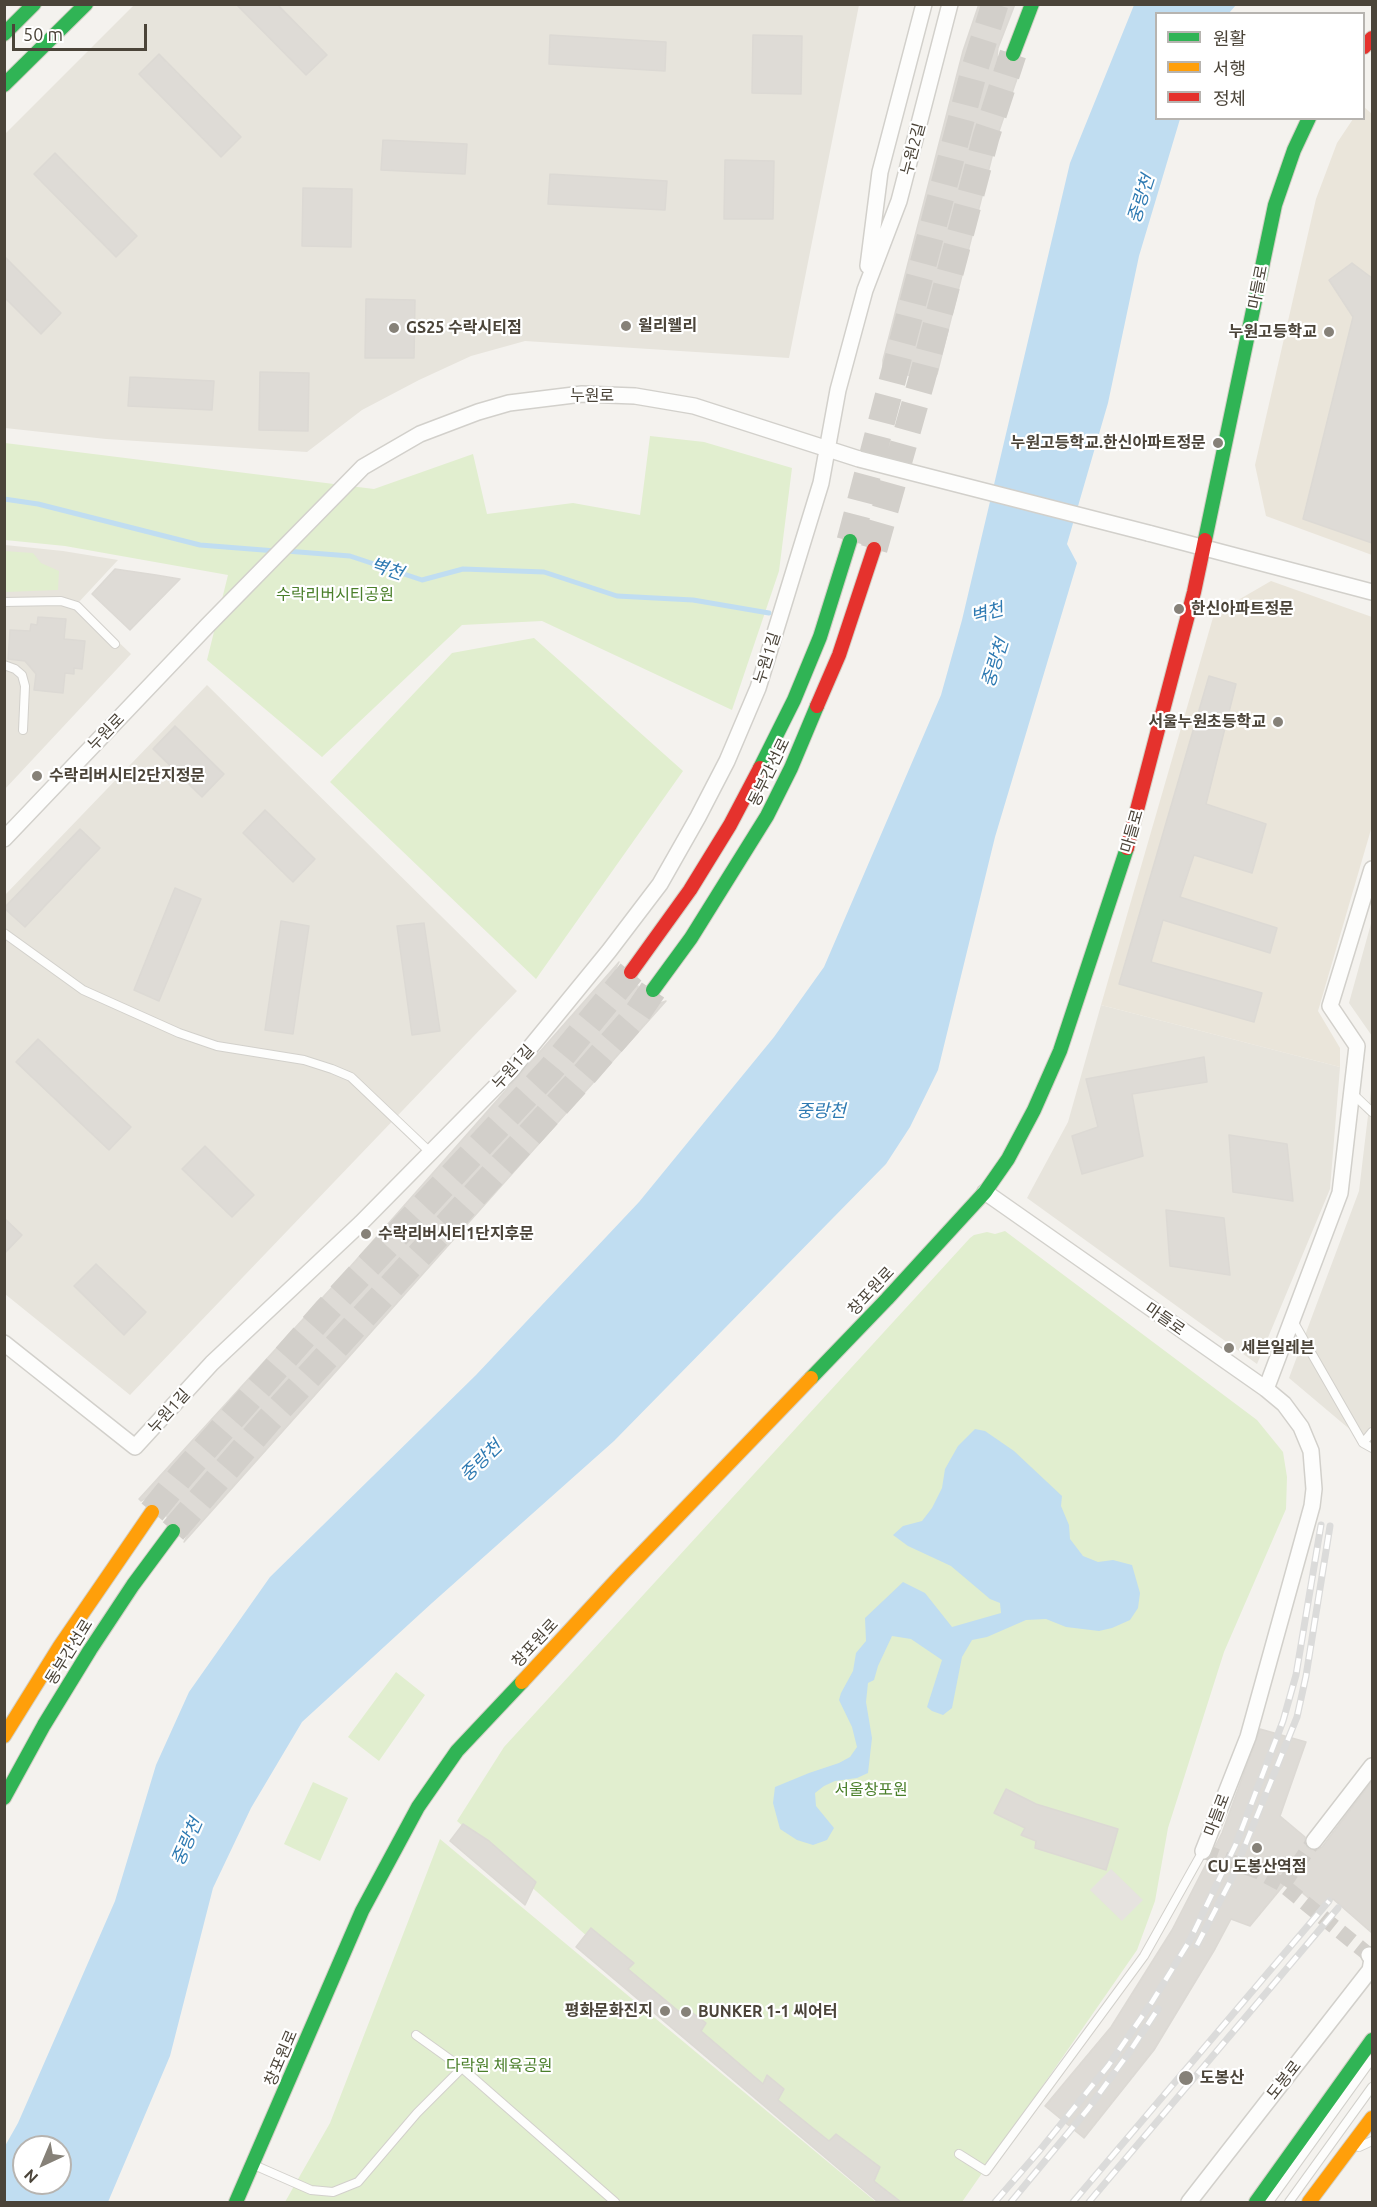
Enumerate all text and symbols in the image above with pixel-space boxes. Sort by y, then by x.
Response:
scale bar [15,12,150,50]
legend [1155,12,1365,120]
text: 50 m [23,24,63,44]
text: 원활 [1213,28,1246,48]
text: 서행 [1213,58,1246,78]
text: 정체 [1213,88,1246,108]
street label: 누원2길 [897,121,929,177]
water label: 중랑천 [1123,172,1159,226]
street label: 마들로 [1244,263,1272,311]
place label: 윌리웰리 [638,316,697,336]
place label: GS25 수락시티점 [406,318,522,338]
marker: 윌리웰리 [619,319,633,333]
marker: GS25 수락시티점 [387,321,401,335]
place label: 누원고등학교 [1229,322,1317,342]
marker: 누원고등학교 [1322,325,1336,339]
street label: 누원로 [570,386,614,406]
place label: 누원고등학교.한신아파트정문 [1011,433,1206,453]
marker: 누원고등학교.한신아파트정문 [1211,436,1225,450]
water label: 벽천 [368,554,406,584]
park label: 수락리버시티공원 [276,585,394,605]
water label: 벽천 [968,598,1006,628]
place label: 한신아파트정문 [1191,599,1294,619]
marker: 한신아파트정문 [1172,602,1186,616]
street label: 누원1길 [750,630,784,686]
water label: 중랑천 [977,636,1013,690]
street label: 누원로 [84,709,128,755]
place label: 서울누원초등학교 [1148,712,1266,732]
marker: 서울누원초등학교 [1271,715,1285,729]
street label: 동부간선로 [744,735,794,809]
place label: 수락리버시티2단지정문 [49,766,205,786]
marker: 수락리버시티2단지정문 [30,769,44,783]
street label: 마들로 [1117,807,1147,855]
street label: 누원1길 [488,1041,538,1093]
water label: 중랑천 [796,1100,846,1122]
place label: 수락리버시티1단지후문 [378,1224,534,1244]
marker: 수락리버시티1단지후문 [359,1227,373,1241]
street label: 창포원로 [844,1263,898,1319]
street label: 마들로 [1141,1298,1189,1340]
place label: 세븐일레븐 [1241,1338,1315,1358]
marker: 세븐일레븐 [1222,1341,1236,1355]
street label: 누원1길 [144,1385,194,1437]
water label: 중랑천 [456,1436,506,1486]
street label: 창포원로 [508,1615,562,1671]
street label: 동부간선로 [41,1616,97,1688]
park label: 서울창포원 [834,1780,908,1800]
street label: 마들로 [1200,1791,1234,1839]
water label: 중랑천 [167,1815,207,1869]
marker: CU 도봉산역점 [1250,1841,1264,1855]
place label: CU 도봉산역점 [1208,1857,1306,1877]
place label: 평화문화진지 [565,2001,653,2021]
place label: BUNKER 1-1 씨어터 [698,2002,837,2022]
marker: 평화문화진지 [658,2004,672,2018]
marker: BUNKER 1-1 씨어터 [679,2005,693,2019]
street label: 창포원로 [261,2027,301,2089]
park label: 다락원 체육공원 [446,2056,552,2076]
street label: 도봉로 [1263,2057,1305,2103]
place label: 도봉산 [1200,2068,1244,2088]
marker: 도봉산 [1177,2069,1195,2087]
north arrow [12,2135,72,2195]
text: N [20,2166,41,2187]

